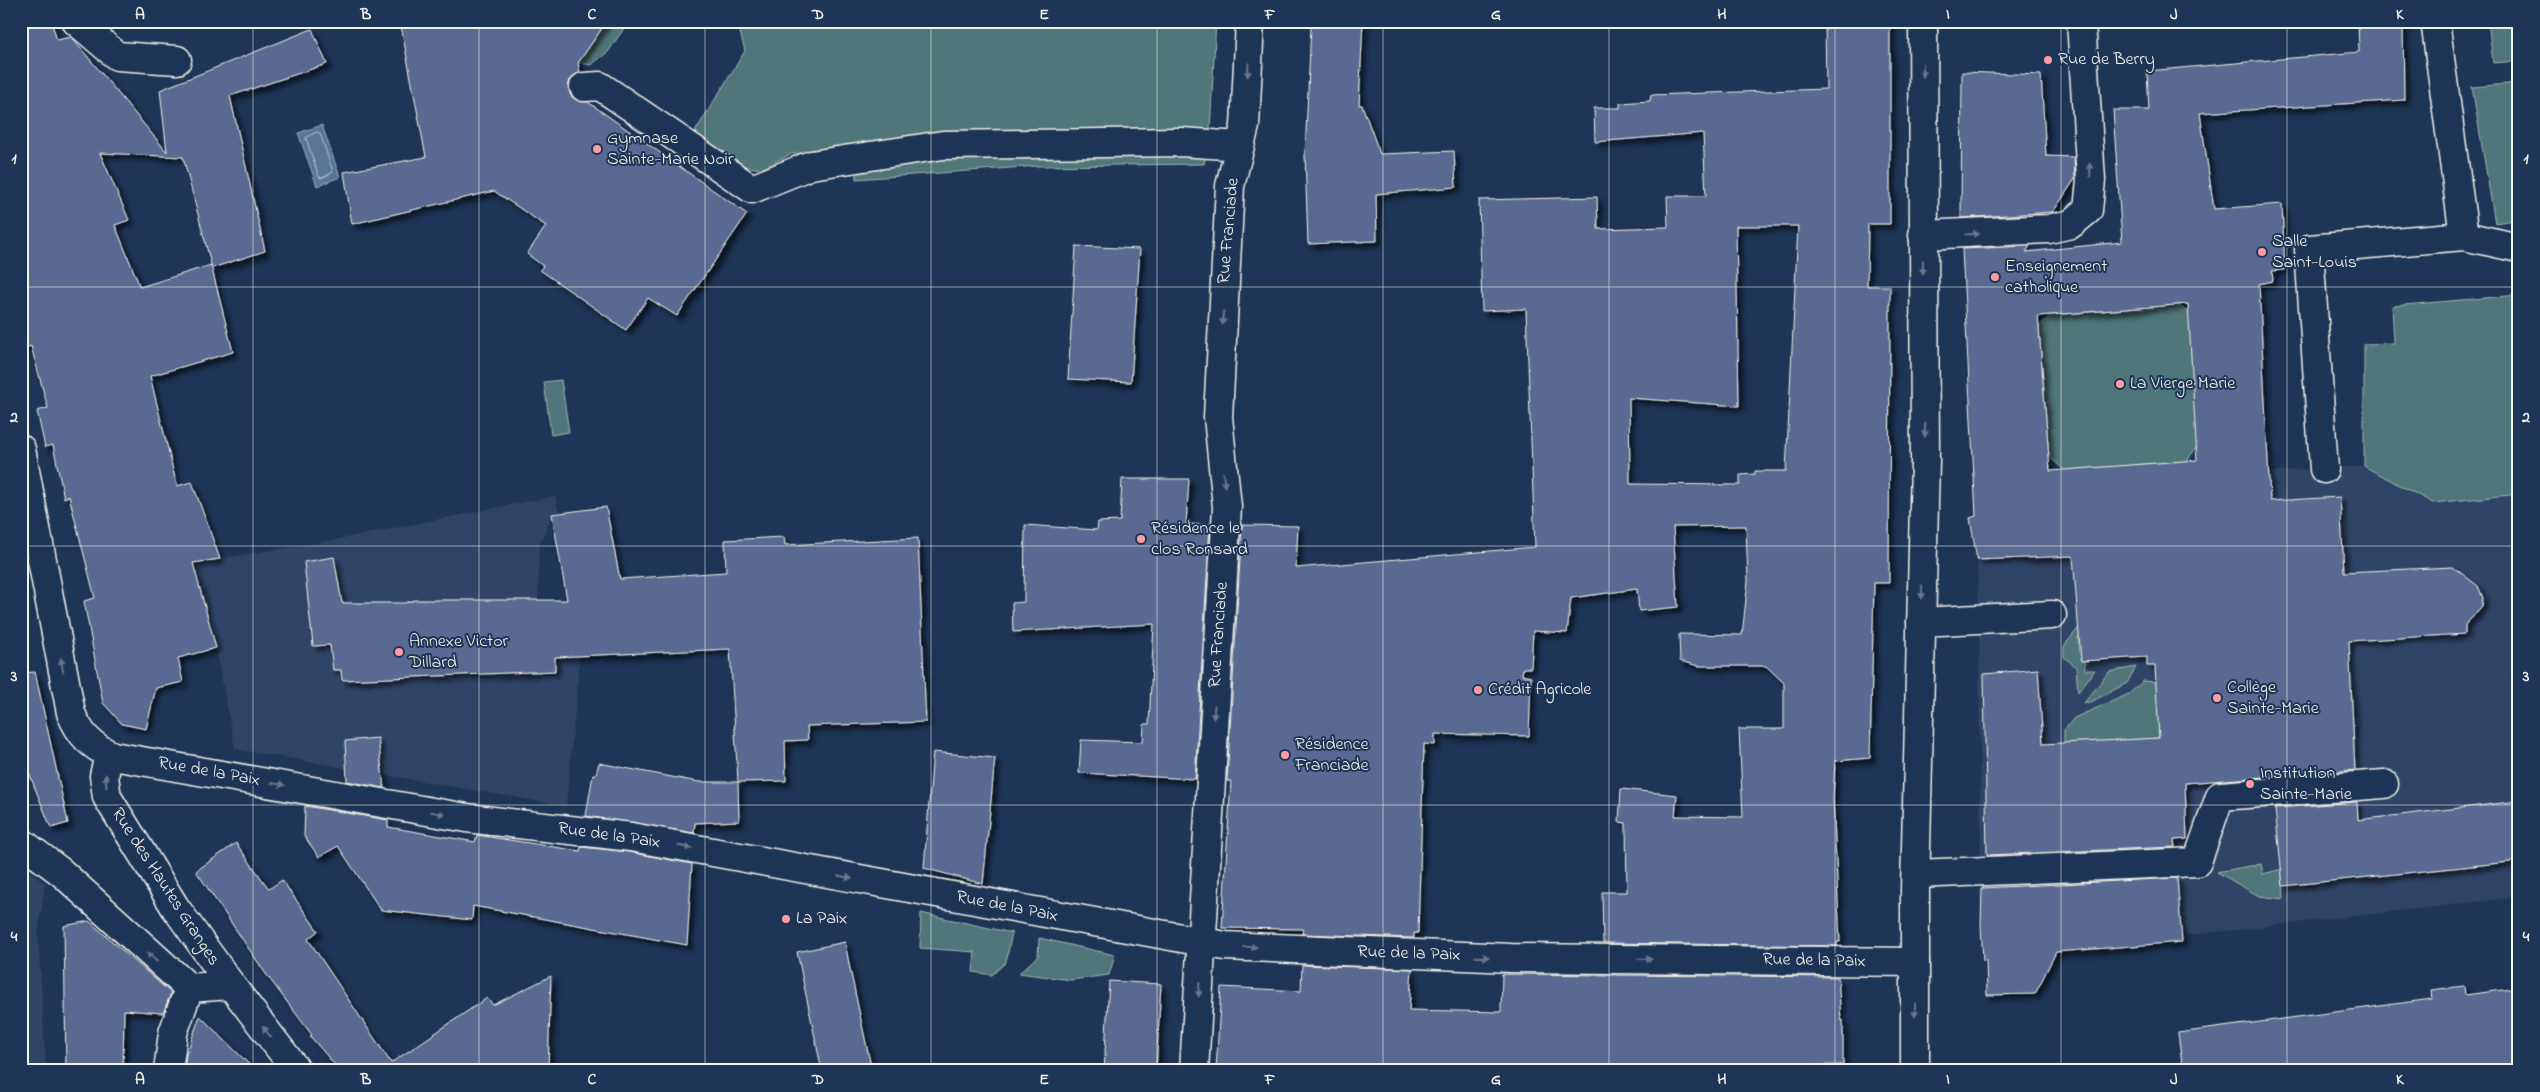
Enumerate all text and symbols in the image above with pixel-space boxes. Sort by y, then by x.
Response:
text: A [135,3,145,27]
text: B [360,3,372,27]
text: C [588,3,597,27]
text: D [811,3,824,27]
text: E [1039,3,1049,27]
text: F [1264,3,1276,27]
text: G [1491,3,1501,27]
text: H [1717,3,1727,27]
text: I [1946,3,1950,27]
text: J [2170,3,2178,27]
text: K [2396,3,2405,27]
place label: Rue de Berry [2058,47,2155,73]
marker: Rue de Berry [2042,54,2054,66]
one-way arrow [1243,62,1251,78]
one-way arrow [1919,62,1927,78]
place label: Gymnase Sainte-Marie Noir [607,126,734,173]
marker: Gymnase Sainte-Marie Noir [591,143,603,155]
text: 1 [11,147,17,171]
text: 1 [2523,147,2529,171]
one-way arrow [2086,162,2094,178]
street label: Rue Franciade [1211,176,1247,285]
place label: Salle Saint-Louis [2272,229,2357,276]
one-way arrow [1964,230,1980,238]
marker: Salle Saint-Louis [2256,246,2268,258]
place label: Enseignement catholique [2005,254,2107,301]
one-way arrow [1919,260,1927,276]
marker: Enseignement catholique [1989,271,2001,283]
one-way arrow [1219,310,1227,326]
place label: La Vierge Marie [2130,371,2236,398]
marker: La Vierge Marie [2114,378,2126,390]
text: 2 [9,406,18,430]
text: 2 [2521,406,2530,430]
one-way arrow [1921,422,1929,438]
one-way arrow [1220,472,1228,488]
place label: Résidence le clos Ronsard [1151,516,1248,563]
marker: Résidence le clos Ronsard [1135,533,1147,545]
street label: Rue Franciade [1202,580,1236,689]
one-way arrow [1918,585,1926,601]
place label: Annexe Victor Dillard [408,629,509,676]
marker: Annexe Victor Dillard [393,646,405,658]
one-way arrow [57,657,65,673]
text: 3 [10,665,18,689]
text: 3 [2522,665,2530,689]
place label: Collège Sainte-Marie [2227,675,2320,722]
place label: Crédit Agricole [1488,677,1592,704]
marker: Crédit Agricole [1472,684,1484,696]
marker: Collège Sainte-Marie [2211,692,2223,704]
one-way arrow [1210,704,1218,720]
place label: Résidence Franciade [1294,732,1369,779]
marker: Résidence Franciade [1279,749,1291,761]
street label: Rue de la Paix [156,750,262,794]
place label: Institution Sainte-Marie [2260,761,2353,808]
one-way arrow [101,773,109,789]
marker: Institution Sainte-Marie [2244,778,2256,790]
one-way arrow [270,781,286,789]
street label: Rue des Hautes Granges [103,803,226,972]
one-way arrow [430,809,446,817]
street label: Rue de la Paix [556,816,662,856]
one-way arrow [678,844,694,852]
one-way arrow [838,873,854,881]
street label: Rue de la Paix [954,884,1060,930]
place label: La Paix [796,906,847,932]
marker: La Paix [780,913,792,925]
text: 4 [10,925,18,949]
text: 4 [2522,925,2530,949]
street label: Rue de la Paix [1357,939,1461,969]
one-way arrow [1242,943,1258,951]
street label: Rue de la Paix [1762,947,1866,975]
one-way arrow [145,951,158,962]
one-way arrow [1474,953,1490,961]
one-way arrow [1637,955,1653,963]
one-way arrow [1194,983,1202,999]
one-way arrow [1911,1003,1919,1019]
one-way arrow [262,1026,273,1039]
text: A [135,1068,145,1092]
text: B [360,1068,372,1092]
text: C [588,1068,597,1092]
text: D [811,1068,824,1092]
text: E [1039,1068,1049,1092]
text: F [1264,1068,1276,1092]
text: G [1491,1068,1501,1092]
text: H [1717,1068,1727,1092]
text: I [1946,1068,1950,1092]
text: J [2170,1068,2178,1092]
text: K [2396,1068,2405,1092]

